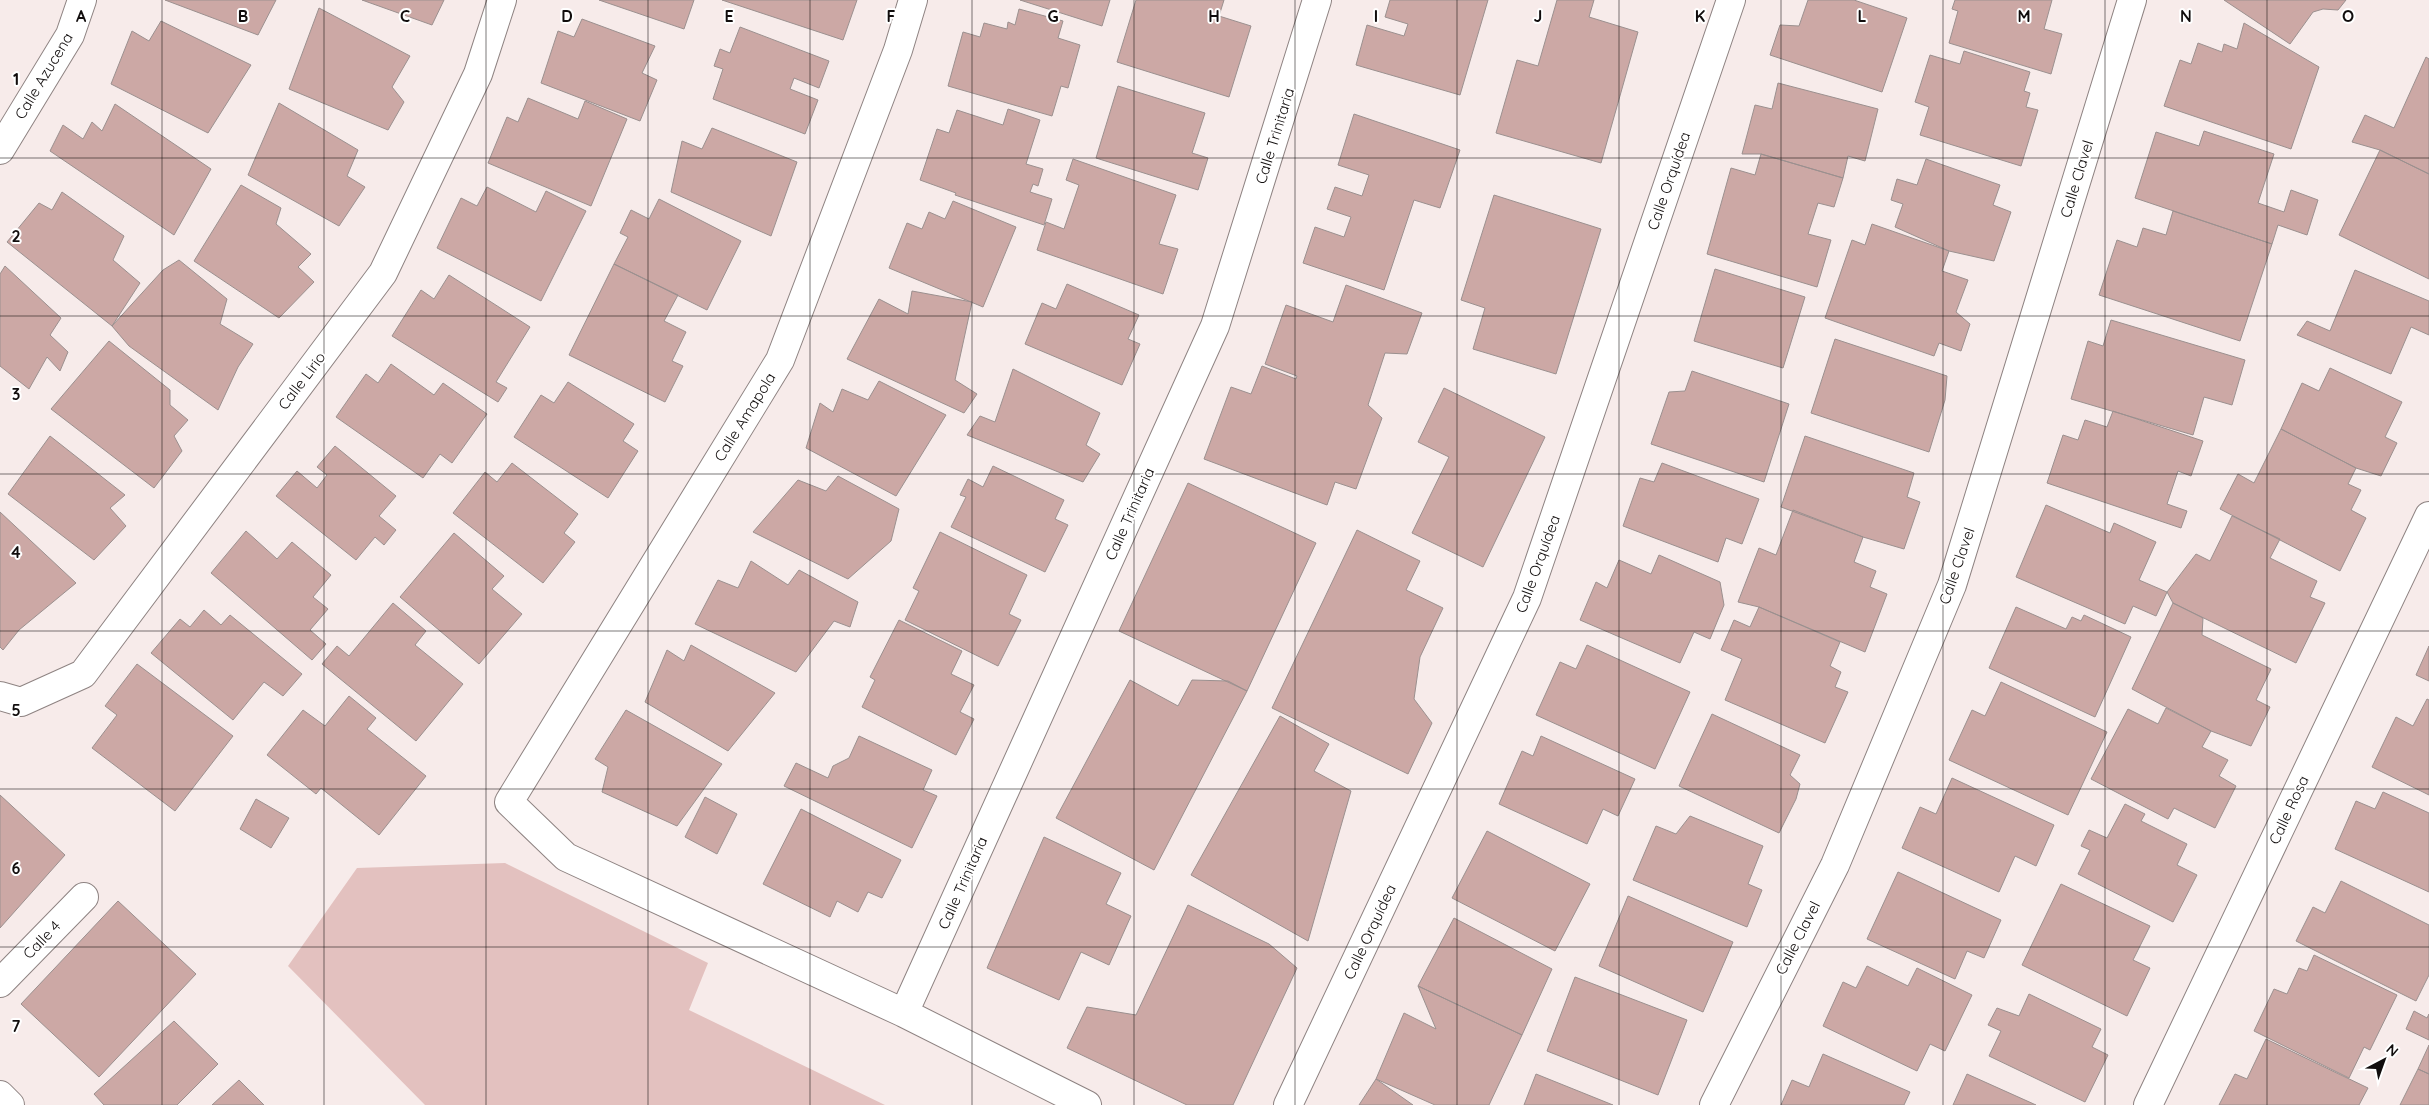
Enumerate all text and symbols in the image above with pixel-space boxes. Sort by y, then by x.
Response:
text: A [76,6,87,26]
text: B [238,6,248,26]
text: C [400,6,410,26]
text: D [561,6,573,26]
text: E [724,6,734,26]
text: F [887,6,896,26]
text: G [1047,6,1059,26]
text: H [1208,6,1220,26]
text: I [1374,6,1378,26]
text: J [1534,6,1542,26]
text: K [1695,6,1705,26]
text: L [1858,6,1867,26]
text: M [2017,6,2031,26]
text: N [2180,6,2192,26]
text: O [2342,6,2354,26]
street label: Calle Azucena [10,29,77,122]
text: 1 [13,69,19,89]
street label: Calle Trinitaria [1251,86,1298,186]
street label: Calle Orquídea [1643,129,1694,232]
street label: Calle Clavel [2056,138,2097,220]
text: 2 [11,226,21,246]
street label: Calle Lirio [274,348,329,413]
street label: Calle Amapola [710,369,779,465]
text: 3 [12,384,20,404]
street label: Calle Trinitaria [1101,464,1158,563]
street label: Calle Orquídea [1511,512,1564,615]
street label: Calle Clavel [1934,525,1979,607]
text: 4 [11,542,21,562]
text: 5 [11,700,21,720]
street label: Calle Rosa [2264,772,2313,847]
street label: Calle Trinitaria [934,833,991,932]
text: 6 [12,858,21,878]
street label: Calle Orquídea [1339,881,1400,982]
street label: Calle Clavel [1771,898,1824,978]
street label: Calle 4 [19,916,65,963]
text: 7 [12,1016,21,1036]
north arrow [2359,1035,2409,1085]
text: N [2383,1040,2402,1060]

